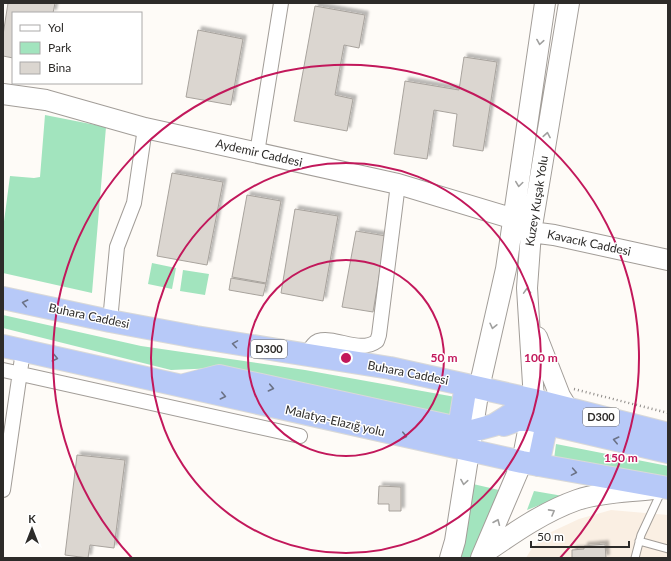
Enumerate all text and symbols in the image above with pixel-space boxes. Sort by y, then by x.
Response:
legend [12,12,142,84]
text: Yol [48,20,64,35]
one-way arrow [536,38,544,45]
text: Park [48,40,72,55]
text: Bina [48,60,71,75]
one-way arrow [542,132,551,138]
street label: Aydemir Caddesi [214,135,304,170]
street label: Kuzey Kuşak Yolu [522,155,551,247]
one-way arrow [515,181,524,187]
street label: Kavacık Caddesi [546,226,633,259]
one-way arrow [523,288,531,294]
one-way arrow [22,299,28,307]
street label: Buhara Caddesi [47,300,131,331]
one-way arrow [490,322,498,329]
one-way arrow [232,340,238,349]
road number: D300 [251,340,287,358]
text: 50 m [431,350,457,365]
text: 100 m [524,350,558,365]
centre of rings [339,351,353,365]
one-way arrow [51,354,58,362]
street label: Buhara Caddesi [366,357,450,388]
one-way arrow [268,383,274,391]
one-way arrow [219,391,226,399]
street label: Malatya-Elazığ yolu [284,402,386,439]
road number: D300 [583,408,619,426]
one-way arrow [401,432,407,440]
one-way arrow [613,436,620,445]
text: 150 m [604,450,638,465]
one-way arrow [571,467,577,476]
one-way arrow [460,478,469,485]
north arrow [12,509,52,549]
one-way arrow [548,509,555,516]
text: K [28,512,36,525]
one-way arrow [492,519,500,526]
scale bar [531,523,629,549]
text: 50 m [537,529,564,544]

